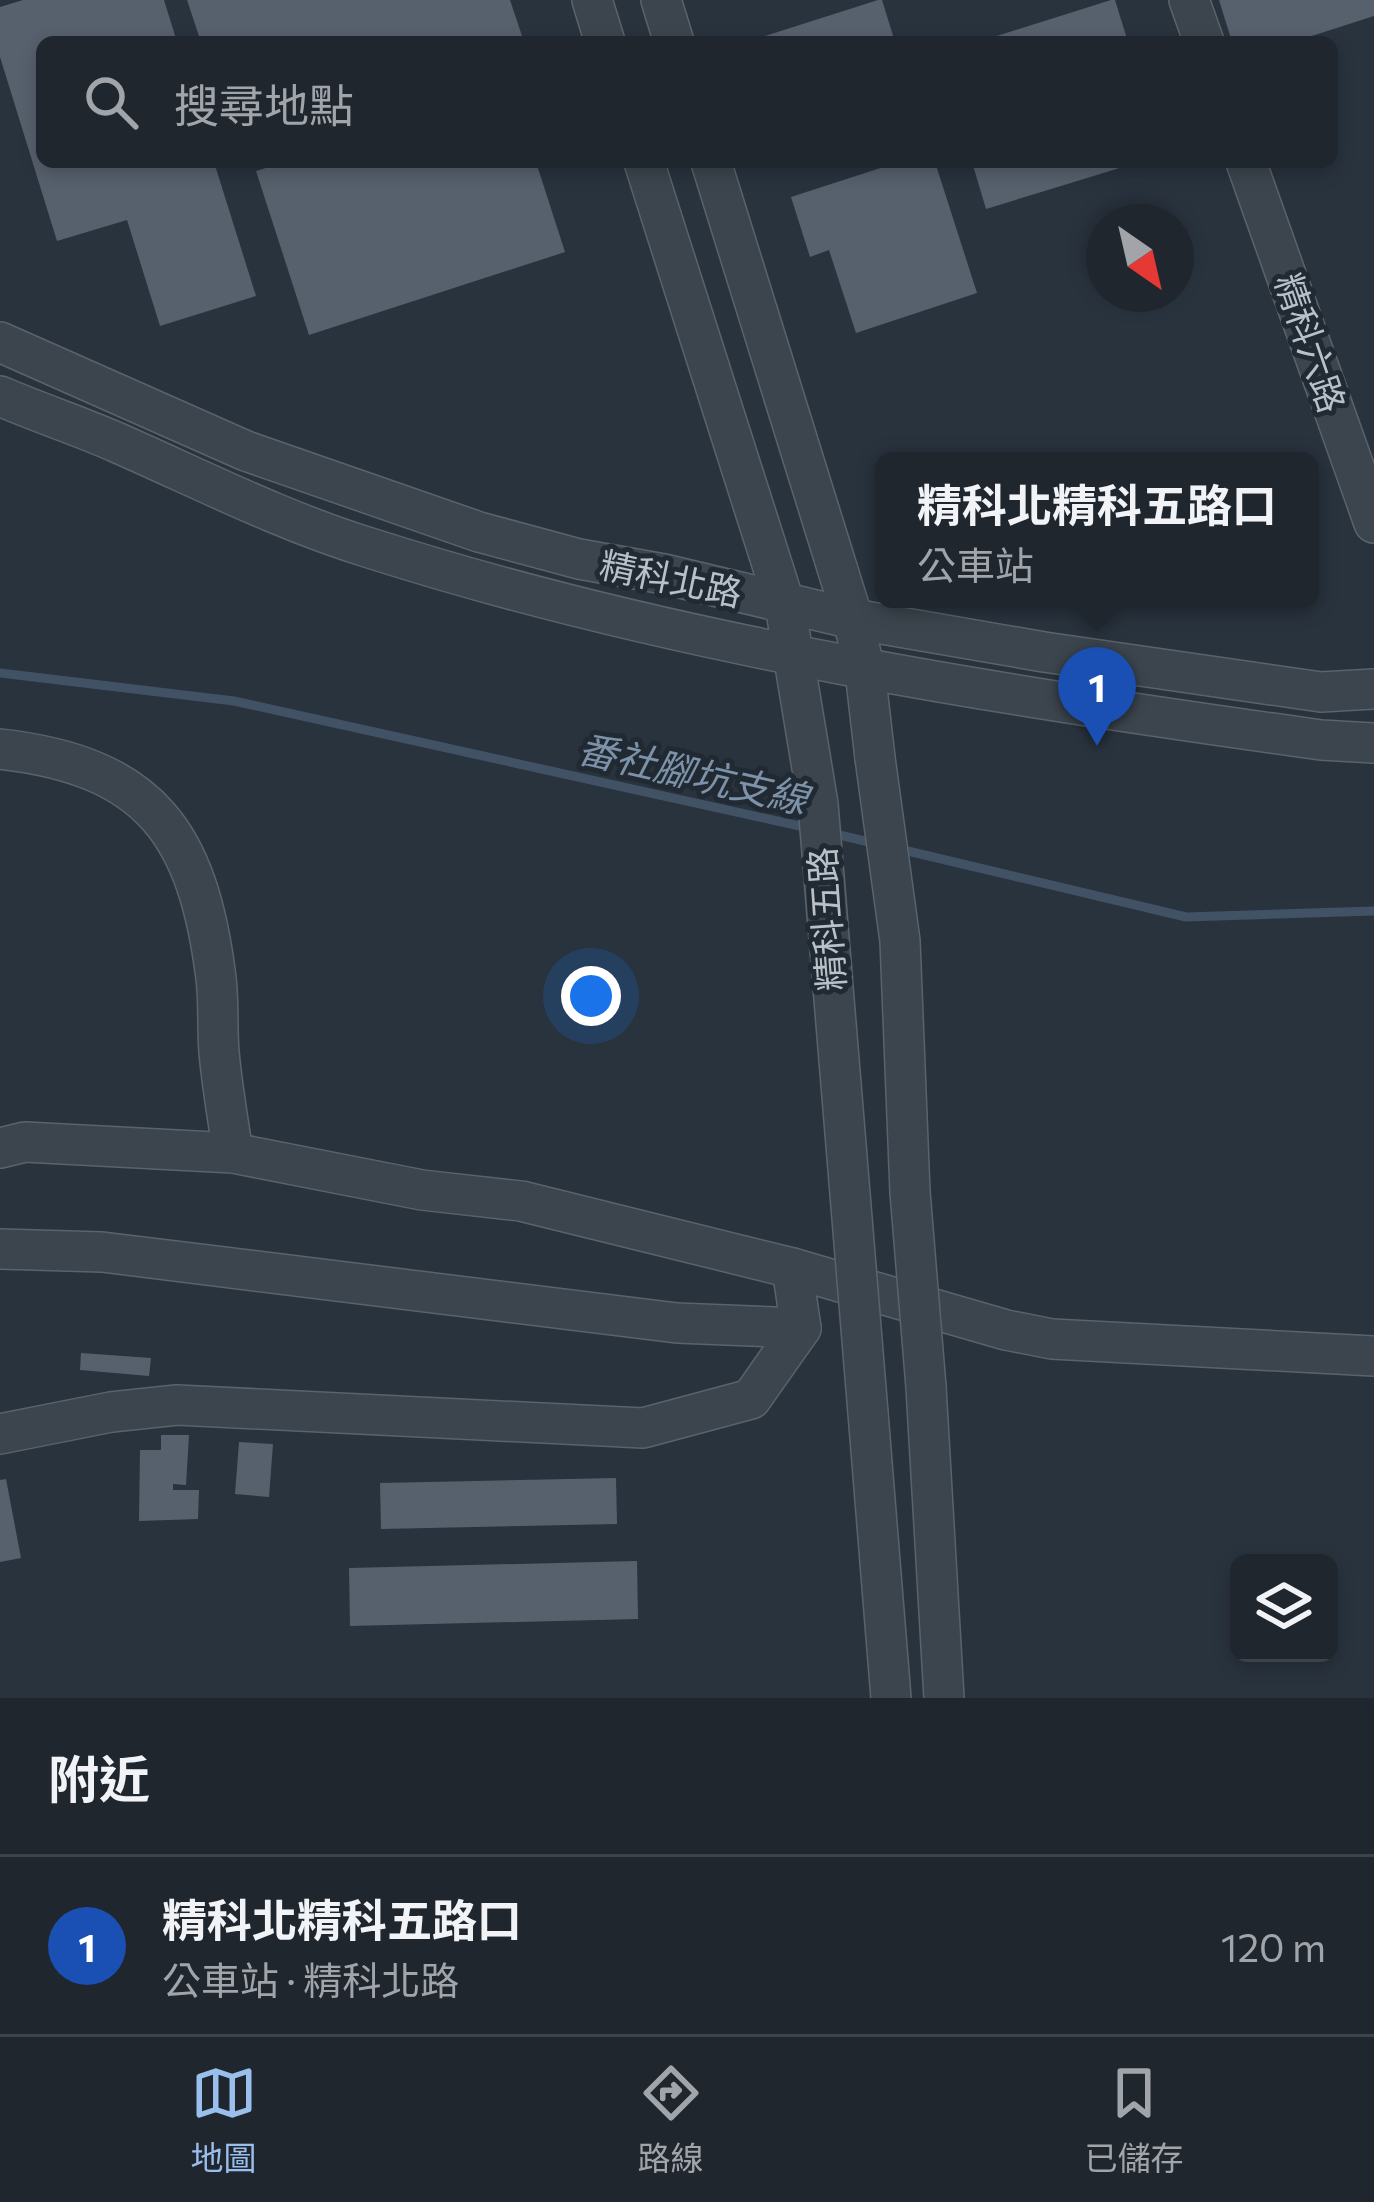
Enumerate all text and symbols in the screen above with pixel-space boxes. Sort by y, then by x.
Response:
search box [36,36,1338,168]
icon: search [78,69,144,135]
text: 搜尋地點 [174,76,354,131]
north arrow [1086,204,1194,312]
street label: 精科六路 [1268,267,1356,418]
popup [875,452,1319,608]
text: 精科北精科五路口 [917,476,1277,531]
text: 公車站 [917,540,1034,588]
street label: 精科北路 [596,541,746,614]
pin: 1 [1058,647,1136,746]
water label: 番社腳坑支線 [574,722,817,823]
street label: 精科五路 [798,846,852,993]
your location [561,966,621,1026]
map controls [1230,1554,1338,1662]
button: layers [1230,1554,1338,1662]
text: 附近 [48,1746,150,1809]
text: 精科北精科五路口 [162,1891,522,1946]
text: 1 [78,1922,96,1970]
text: 120 m [1221,1922,1326,1970]
text: 公車站 · 精科北路 [162,1955,459,2003]
tab: 地圖 [191,2060,257,2180]
tab: 路線 [638,2060,704,2180]
tab: 已儲存 [1085,2060,1184,2180]

